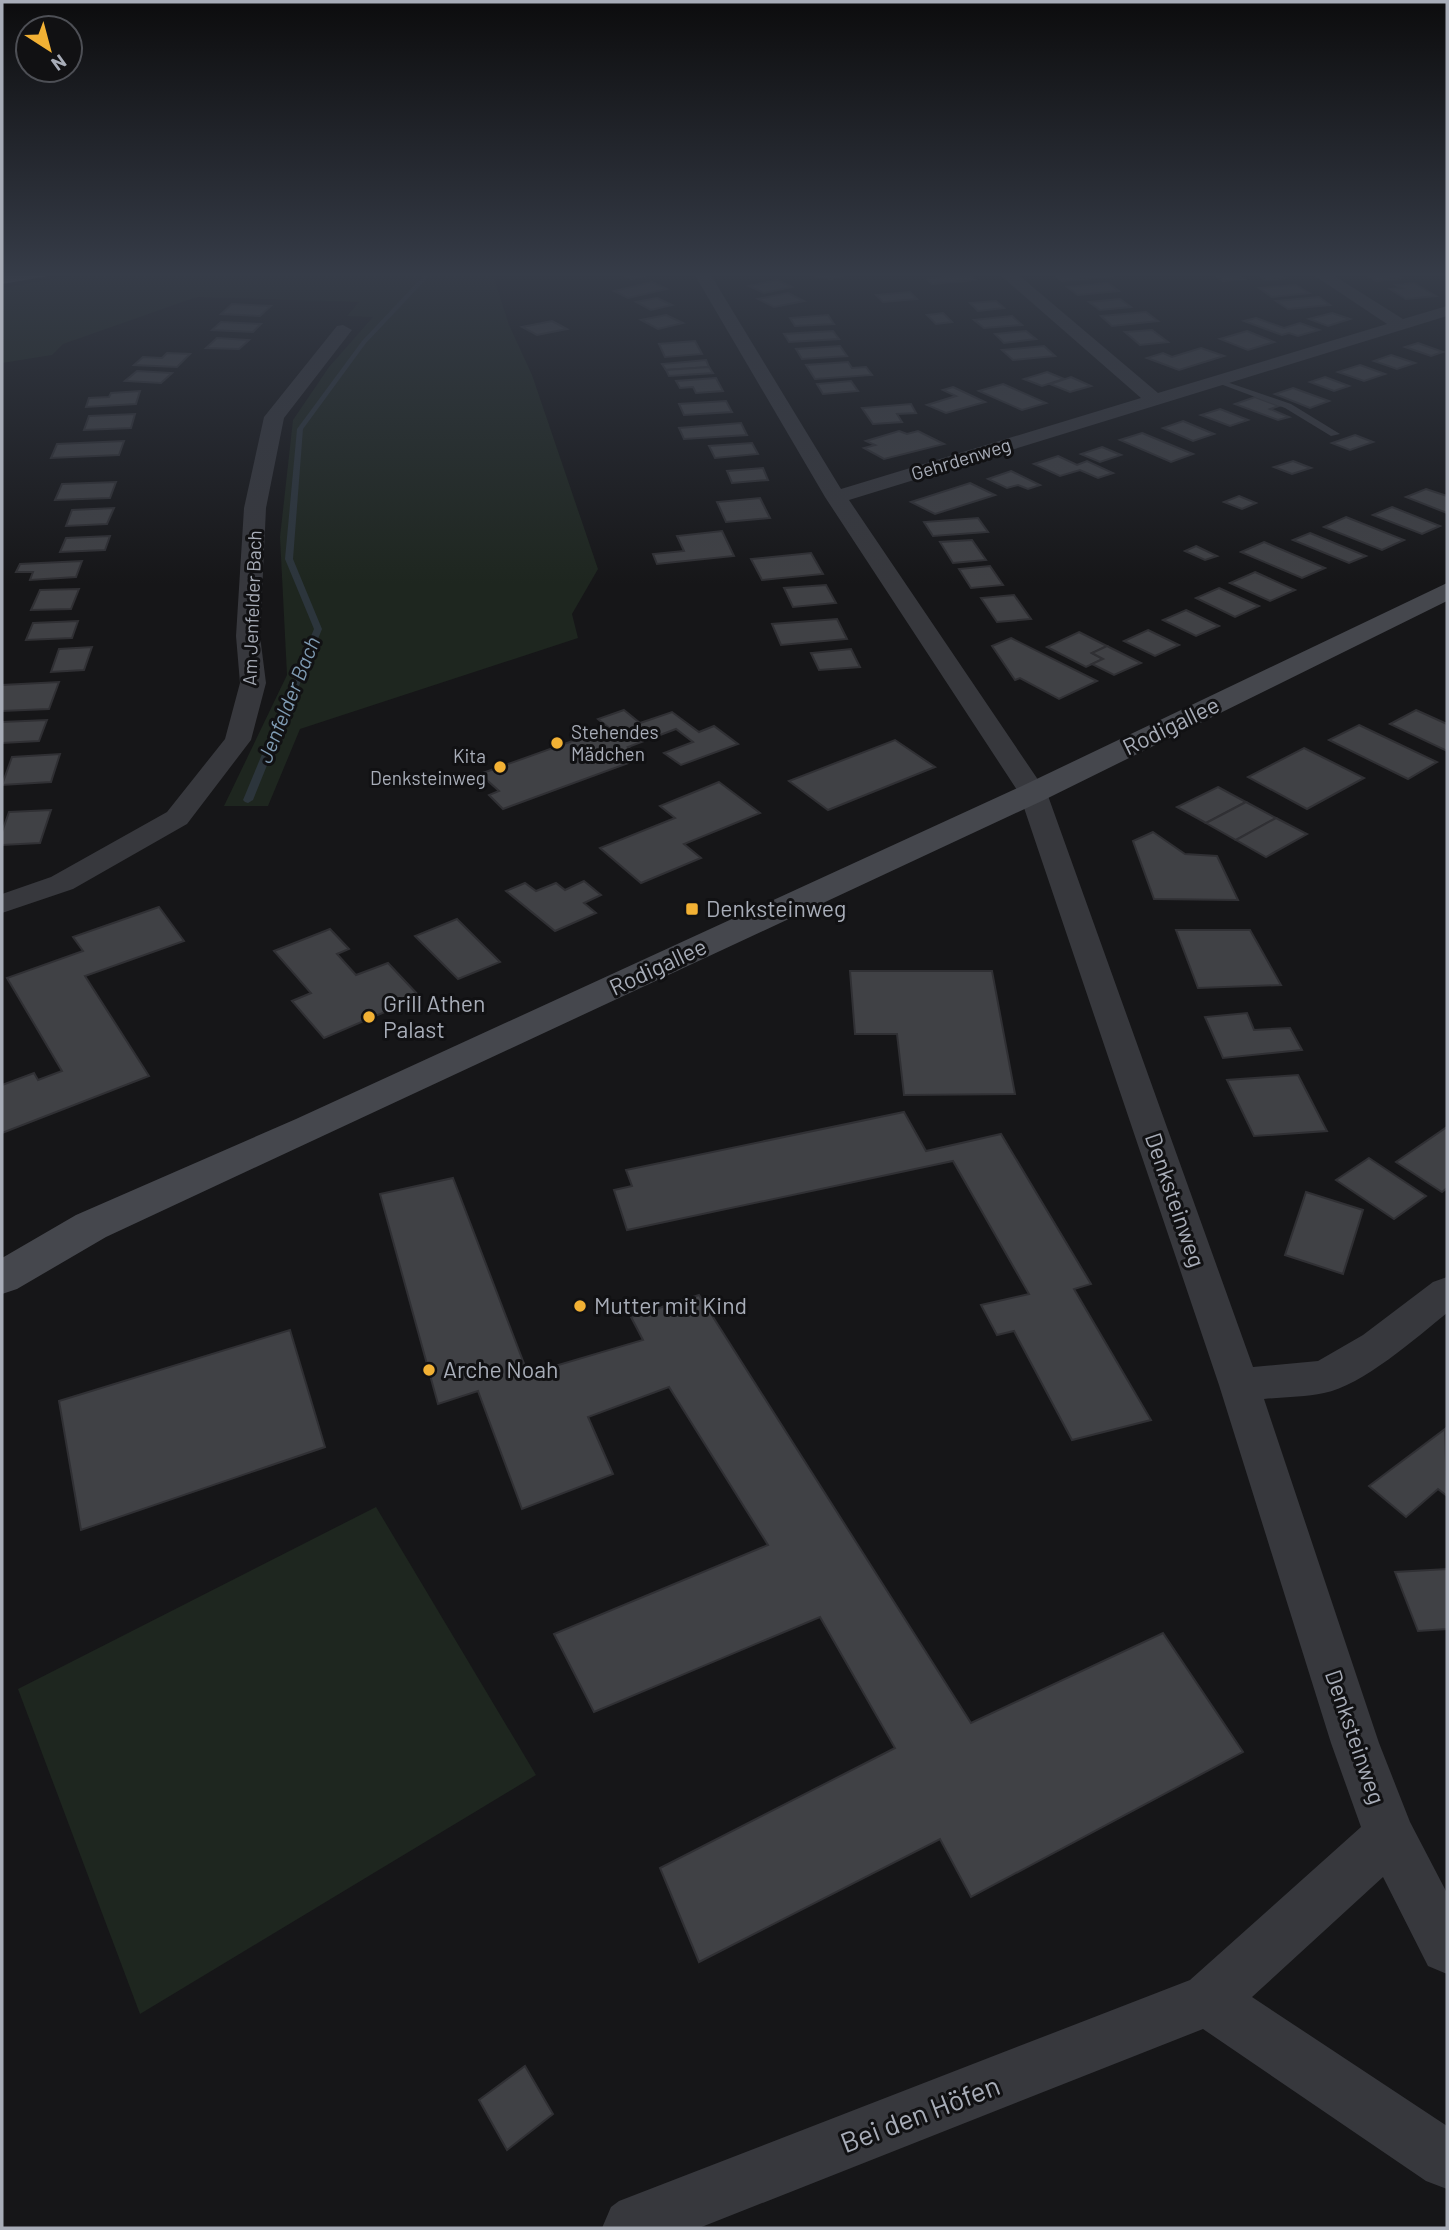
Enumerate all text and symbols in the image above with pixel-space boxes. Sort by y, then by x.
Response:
north arrow [14,14,84,84]
text: N [47,50,71,76]
street label: Gehrdenweg [908,432,1013,485]
street label: Am Jenfelder Bach [237,530,266,686]
water label: Jenfelder Bach [251,633,324,766]
street label: Rodigallee [1118,690,1223,761]
place label: Stehendes Mädchen [571,720,659,765]
marker: Stehendes Mädchen [549,735,565,751]
place label: Kita Denksteinweg [370,744,486,789]
marker: Kita Denksteinweg [492,759,508,775]
place label: Denksteinweg [706,894,846,922]
marker: Denksteinweg [684,901,700,917]
street label: Rodigallee [604,931,711,1001]
place label: Grill Athen Palast [383,989,485,1043]
marker: Grill Athen Palast [361,1009,377,1025]
street label: Denksteinweg [1140,1129,1212,1271]
place label: Mutter mit Kind [594,1291,747,1319]
marker: Mutter mit Kind [572,1298,588,1314]
place label: Arche Noah [443,1355,559,1383]
marker: Arche Noah [421,1362,437,1378]
street label: Denksteinweg [1320,1666,1392,1808]
street label: Bei den Höfen [835,2067,1004,2159]

